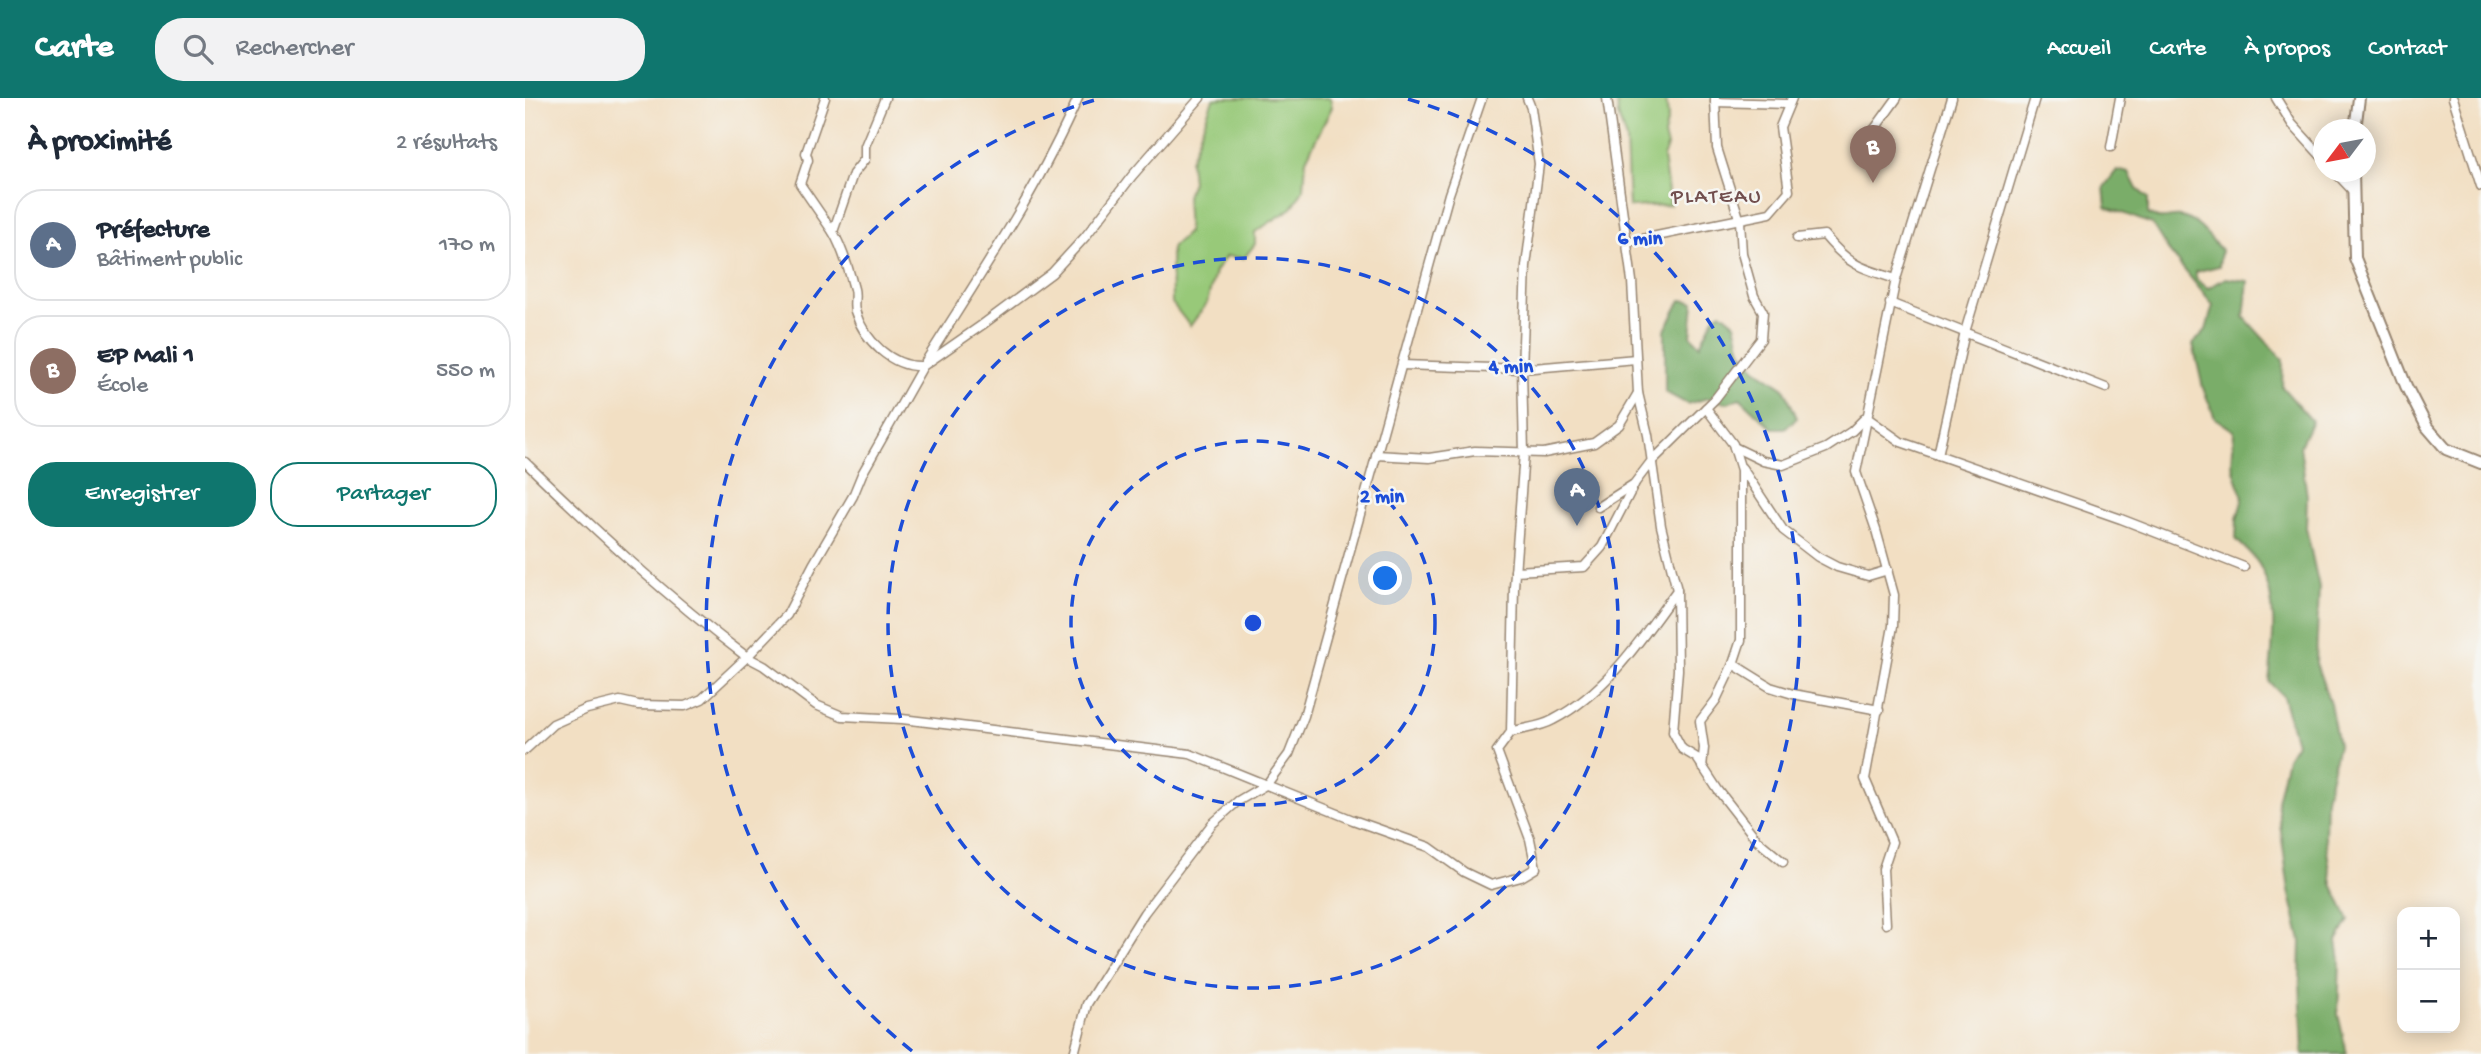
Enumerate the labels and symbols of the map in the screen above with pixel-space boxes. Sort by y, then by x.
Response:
north arrow [2313,119,2376,182]
pin: B [1850,125,1896,183]
district label: PLATEAU [1670,186,1763,211]
text: 6 min [1617,228,1664,253]
text: 4 min [1488,356,1534,381]
pin: A [1554,468,1600,526]
text: 2 min [1360,486,1405,511]
your location [1368,561,1402,595]
centre of rings [1241,611,1265,635]

